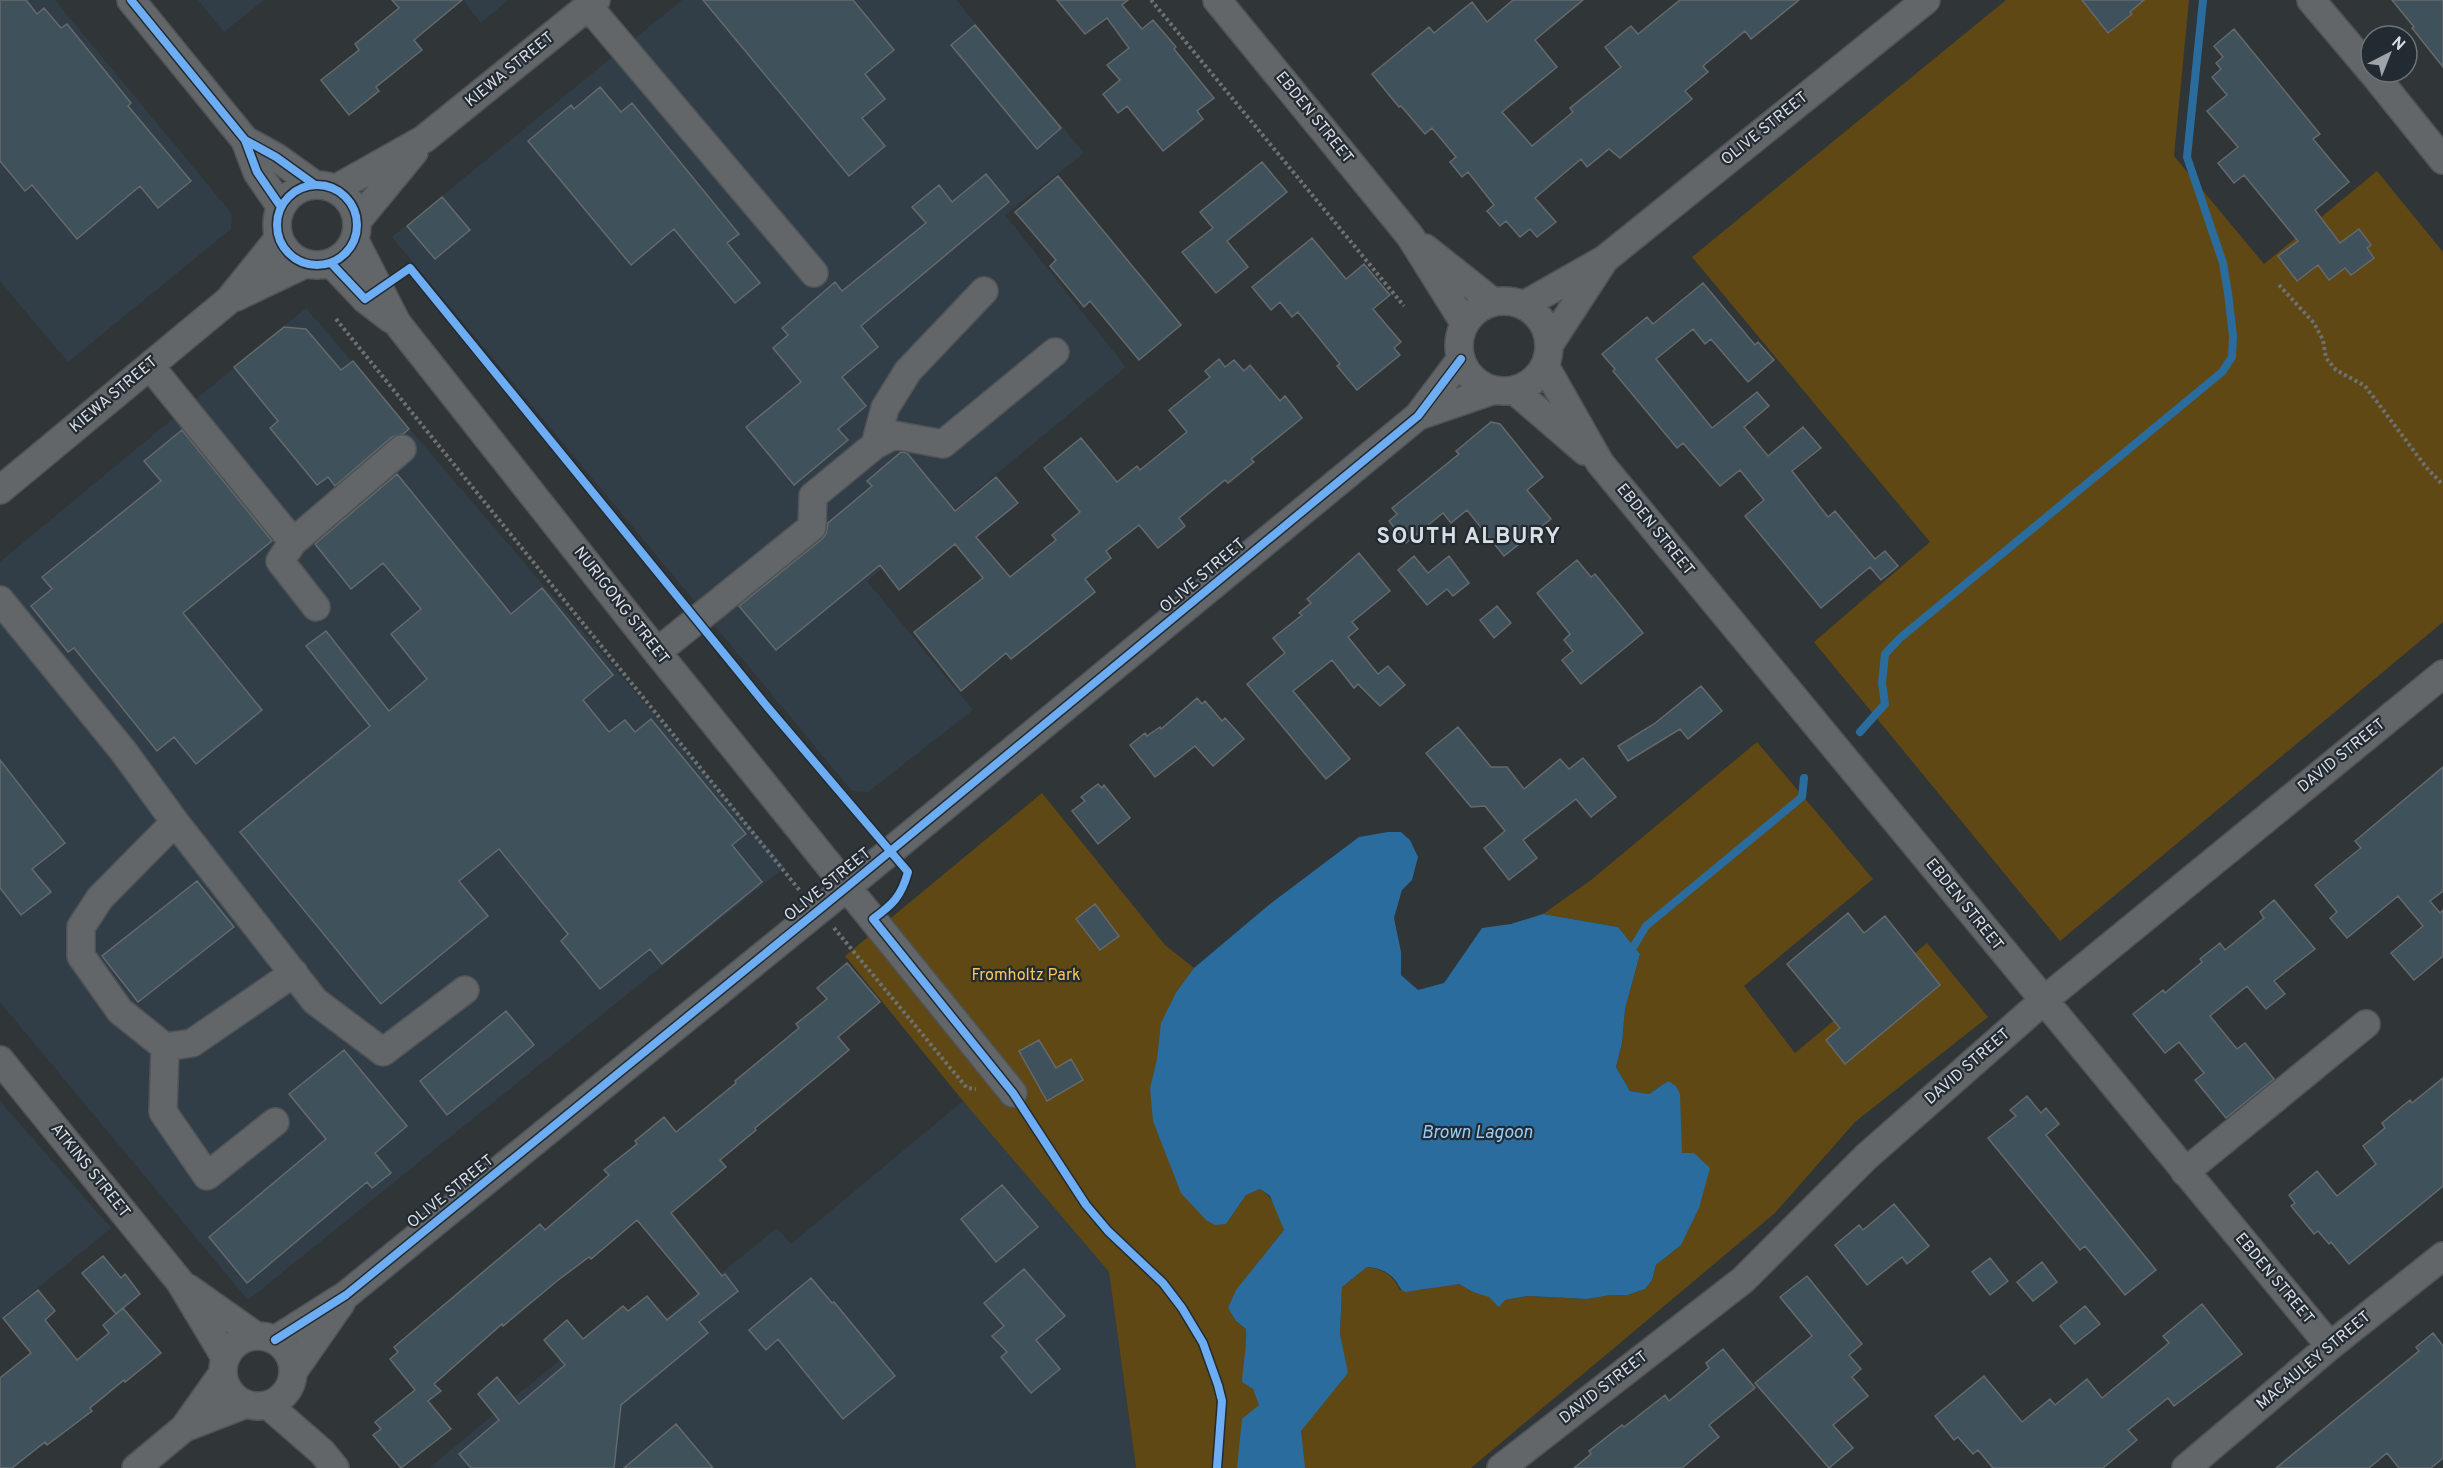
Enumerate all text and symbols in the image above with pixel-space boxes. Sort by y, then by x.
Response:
north arrow [2359,24,2419,84]
street label: KIEWA STREET [461,28,559,112]
text: N [2387,33,2409,56]
street label: EBDEN STREET [1271,68,1357,168]
street label: OLIVE STREET [1717,88,1813,170]
street label: KIEWA STREET [66,352,162,438]
street label: EBDEN STREET [1612,480,1698,580]
district label: SOUTH ALBURY [1377,524,1561,551]
street label: OLIVE STREET [1156,534,1250,618]
street label: NURIGONG STREET [569,543,673,669]
street label: DAVID STREET [2294,715,2390,797]
street label: OLIVE STREET [780,844,876,926]
street label: EBDEN STREET [1921,855,2007,955]
park label: Fromholtz Park [971,966,1081,986]
street label: DAVID STREET [1921,1024,2015,1110]
street label: ATKINS STREET [46,1120,134,1222]
water label: Brown Lagoon [1421,1122,1533,1145]
street label: OLIVE STREET [403,1151,499,1233]
street label: EBDEN STREET [2230,1229,2318,1329]
street label: MACAULEY STREET [2253,1307,2375,1415]
street label: DAVID STREET [1556,1347,1652,1429]

